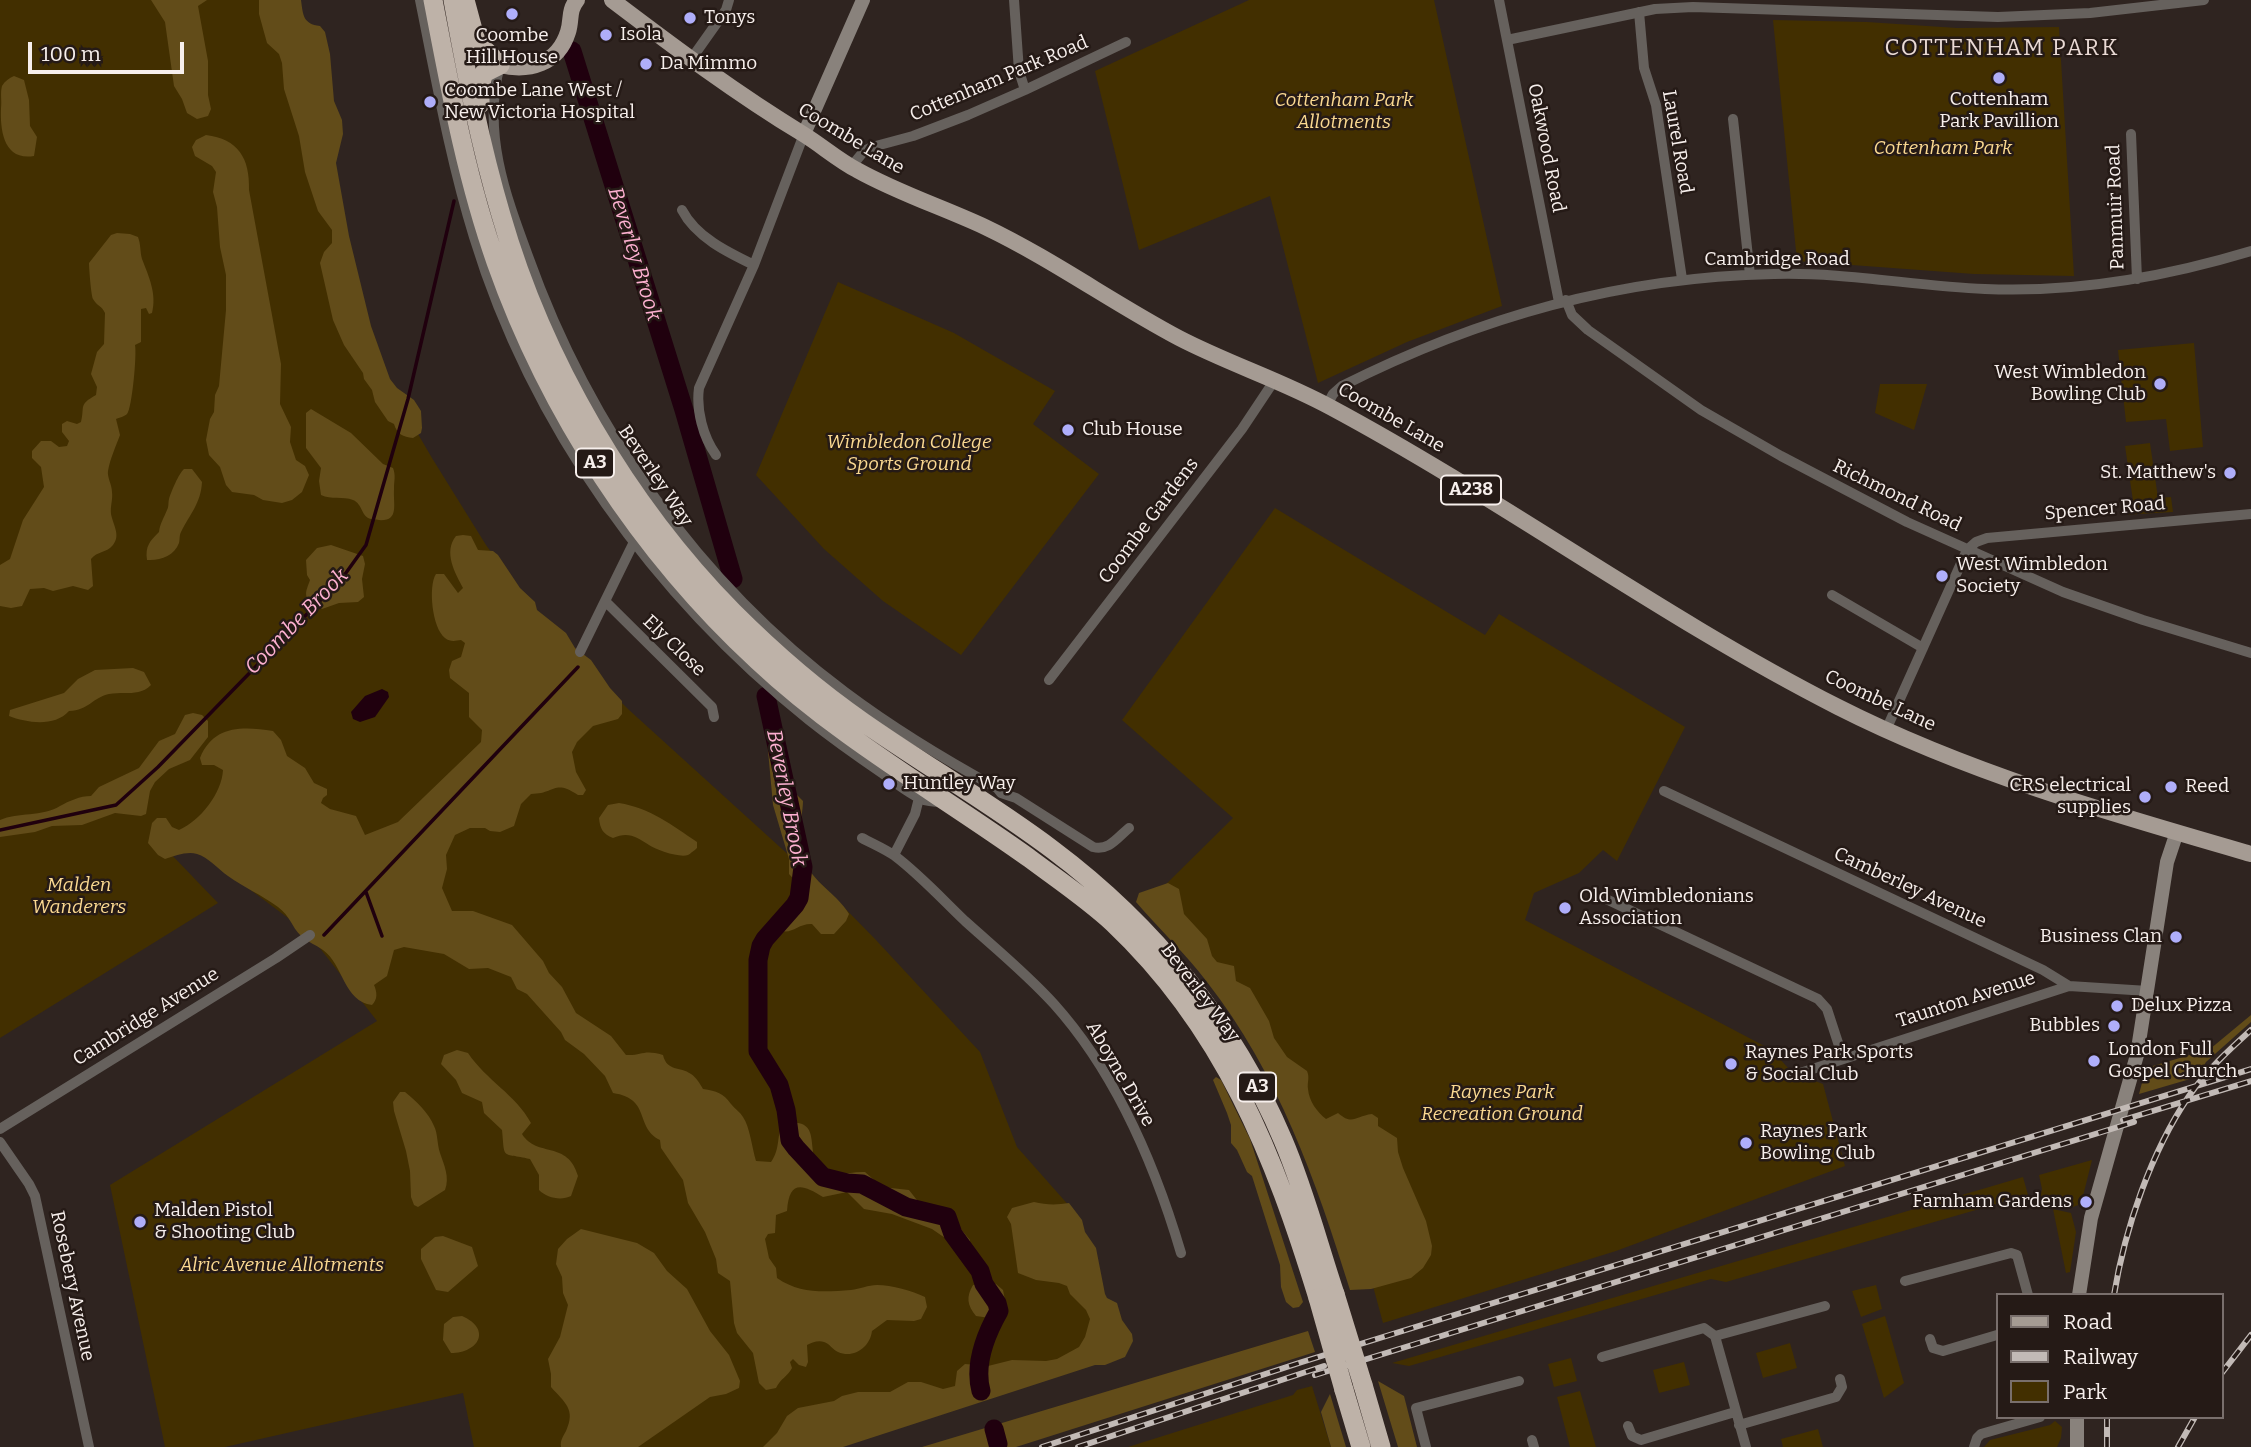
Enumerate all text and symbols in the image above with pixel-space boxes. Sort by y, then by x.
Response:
marker: Coombe Hill House [504,6,520,22]
place label: Tonys [704,7,755,29]
marker: Tonys [682,10,698,26]
place label: Isola [620,24,662,46]
place label: Coombe Hill House [466,25,558,69]
marker: Isola [598,27,614,43]
scale bar [32,28,187,72]
street label: Cottenham Park Road [907,31,1091,127]
district label: COTTENHAM PARK [1886,35,2118,63]
text: 100 m [41,41,101,67]
place label: Da Mimmo [660,53,757,75]
marker: Da Mimmo [638,56,654,72]
marker: Cottenham Park Pavillion [1991,70,2007,86]
place label: Coombe Lane West / New Victoria Hospital [444,80,635,124]
street label: Oakwood Road [1522,81,1570,215]
street label: Laurel Road [1657,88,1697,196]
place label: Cottenham Park Pavillion [1939,89,2059,133]
park label: Cottenham Park Allotments [1275,90,1413,134]
marker: Coombe Lane West / New Victoria Hospital [422,94,438,110]
street label: Coombe Lane [794,98,908,180]
park label: Cottenham Park [1874,138,2012,160]
street label: Panmuir Road [2102,144,2130,270]
water label: Beverley Brook [602,184,666,324]
street label: Cambridge Road [1704,249,1850,271]
place label: West Wimbledon Bowling Club [1994,362,2146,406]
marker: West Wimbledon Bowling Club [2152,376,2168,392]
street label: Coombe Lane [1333,378,1449,458]
place label: Club House [1082,419,1183,441]
street label: Beverley Way [613,421,697,531]
marker: Club House [1060,422,1076,438]
park label: Wimbledon College Sports Ground [827,432,991,476]
road number: A3 [576,448,614,477]
street label: Coombe Gardens [1094,454,1204,588]
street label: Richmond Road [1829,455,1965,537]
place label: St. Matthew's [2100,462,2216,484]
marker: St. Matthew's [2222,465,2238,481]
road number: A238 [1441,476,1501,504]
street label: Spencer Road [2044,492,2166,526]
place label: West Wimbledon Society [1956,554,2108,598]
water label: Coombe Brook [240,564,354,680]
marker: West Wimbledon Society [1934,568,1950,584]
street label: Ely Close [638,611,710,681]
street label: Coombe Lane [1821,665,1939,737]
water label: Beverley Brook [760,728,812,868]
place label: Huntley Way [903,773,1016,795]
place label: CRS electrical supplies [2009,775,2131,819]
marker: Huntley Way [881,776,897,792]
place label: Reed [2185,776,2229,798]
marker: Reed [2163,779,2179,795]
marker: CRS electrical supplies [2137,789,2153,805]
street label: Camberley Avenue [1830,843,1990,933]
park label: Malden Wanderers [32,875,126,919]
place label: Old Wimbledonians Association [1579,886,1754,930]
marker: Old Wimbledonians Association [1557,900,1573,916]
place label: Business Clan [2040,926,2162,948]
marker: Business Clan [2168,929,2184,945]
street label: Beverley Way [1156,939,1244,1047]
street label: Cambridge Avenue [69,963,223,1071]
street label: Taunton Avenue [1894,967,2038,1033]
place label: Delux Pizza [2131,995,2232,1017]
marker: Delux Pizza [2109,998,2125,1014]
place label: Bubbles [2029,1015,2100,1037]
street label: Aboyne Drive [1081,1017,1159,1131]
marker: Bubbles [2106,1018,2122,1034]
place label: London Full Gospel Church [2108,1039,2237,1083]
place label: Raynes Park Sports & Social Club [1745,1042,1913,1086]
marker: London Full Gospel Church [2086,1053,2102,1069]
marker: Raynes Park Sports & Social Club [1723,1056,1739,1072]
road number: A3 [1238,1072,1276,1102]
park label: Raynes Park Recreation Ground [1421,1082,1583,1126]
place label: Raynes Park Bowling Club [1760,1121,1875,1165]
marker: Raynes Park Bowling Club [1738,1135,1754,1151]
place label: Farnham Gardens [1912,1191,2072,1213]
marker: Farnham Gardens [2078,1194,2094,1210]
place label: Malden Pistol & Shooting Club [154,1200,295,1244]
street label: Rosebery Avenue [45,1209,99,1363]
marker: Malden Pistol & Shooting Club [132,1214,148,1230]
park label: Alric Avenue Allotments [180,1255,384,1277]
legend [1996,1293,2223,1419]
text: Road [2063,1309,2112,1335]
text: Railway [2063,1344,2138,1370]
text: Park [2063,1379,2107,1405]

